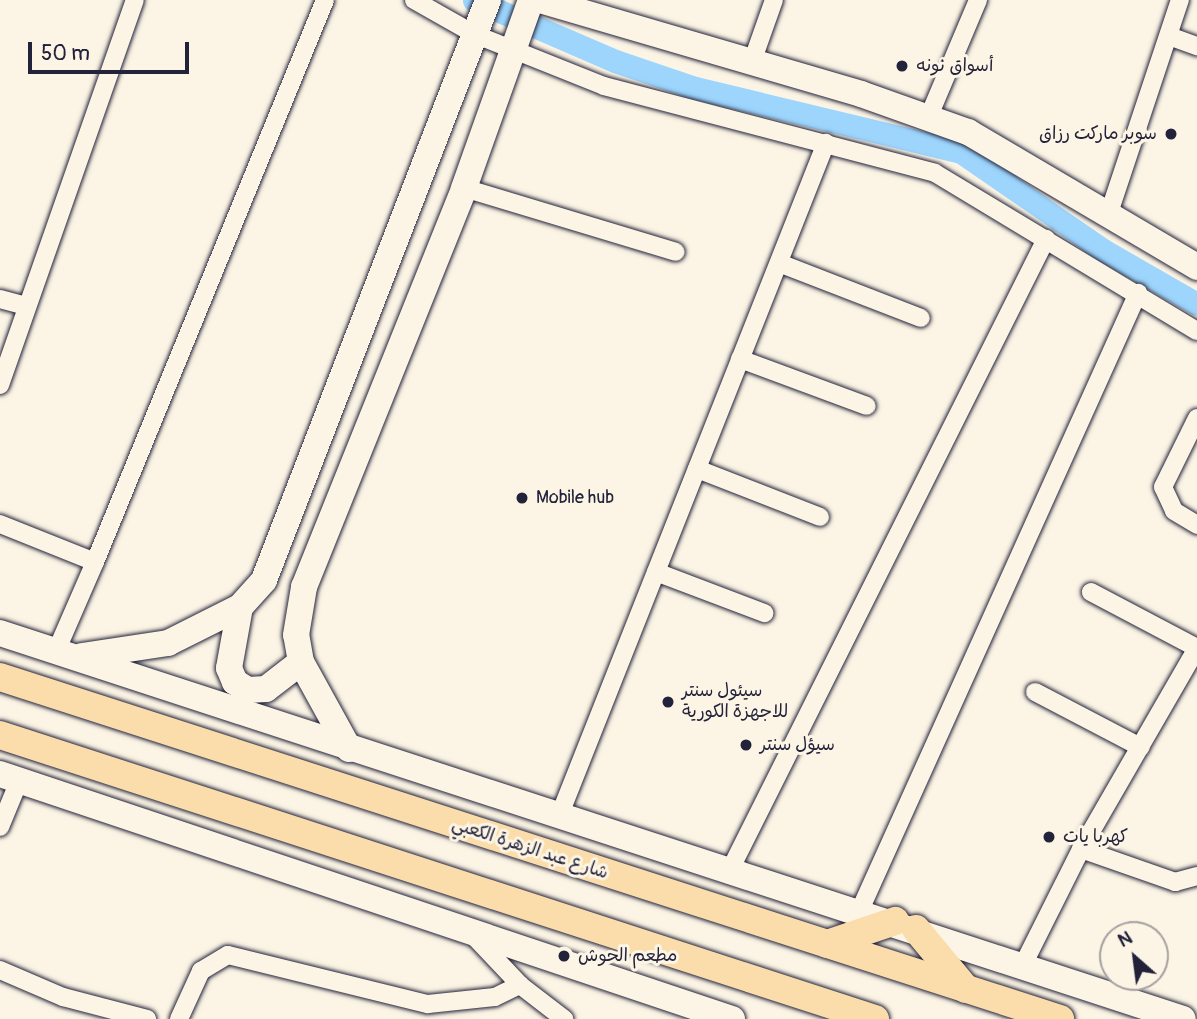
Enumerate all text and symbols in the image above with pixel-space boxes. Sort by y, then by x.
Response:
scale bar [32,28,192,72]
text: 50 m [41,40,90,67]
place label: أسواق نونه [916,55,993,77]
marker: أسواق نونه [894,58,910,74]
place label: سوبر ماركت رزاق [1039,123,1157,145]
marker: سوبر ماركت رزاق [1163,126,1179,142]
place label: Mobile hub [536,487,614,509]
marker: Mobile hub [514,490,530,506]
place label: سيئول سنتر للاجهزة الكورية [682,681,788,724]
marker: سيئول سنتر للاجهزة الكورية [660,694,676,710]
place label: سيؤل سنتر [760,734,835,756]
marker: سيؤل سنتر [738,737,754,753]
street label: شارع عبد الزهرة الكعبي [449,814,611,884]
place label: كهربا يات [1063,826,1128,848]
marker: كهربا يات [1041,829,1057,845]
north arrow [1099,921,1169,991]
text: N [1114,926,1136,953]
place label: مطعم الحوش [578,945,677,967]
marker: مطعم الحوش [556,948,572,964]

